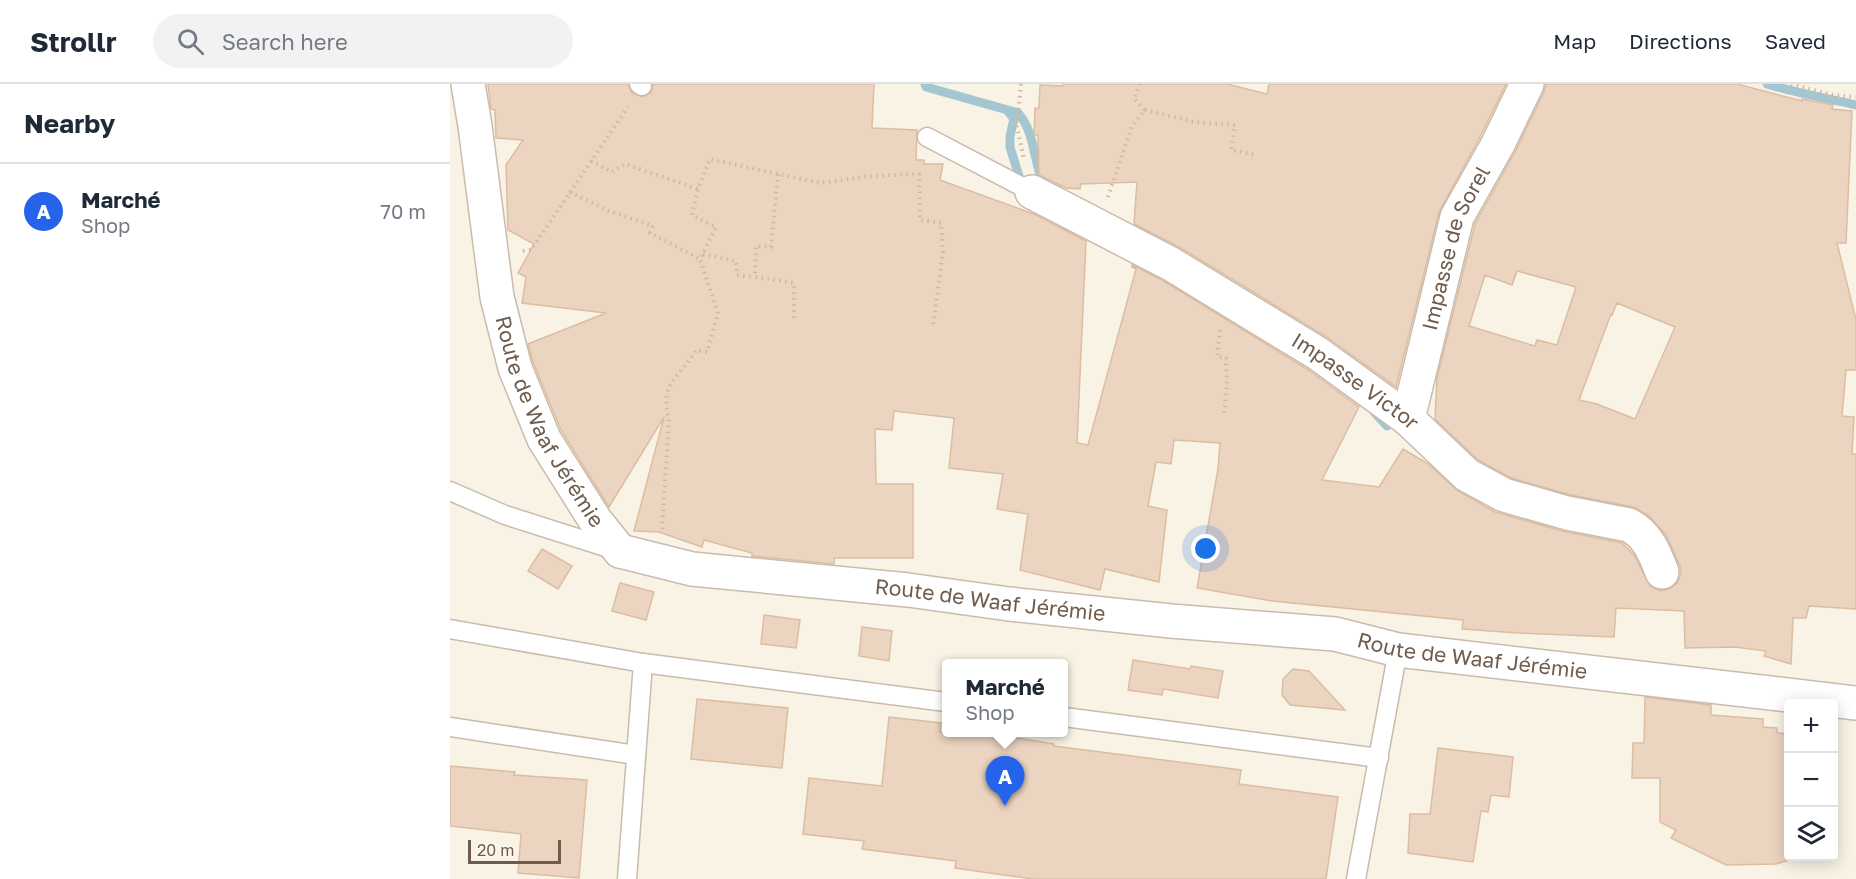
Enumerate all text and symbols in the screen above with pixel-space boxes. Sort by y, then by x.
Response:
search box [153,14,573,68]
text: Strollr [30,25,117,58]
icon: search [174,25,207,58]
text: Search here [222,28,348,55]
text: Map [1553,28,1596,54]
text: Directions [1629,28,1732,54]
text: Saved [1765,28,1826,54]
text: Nearby [24,108,115,139]
street label: Impasse de Sorel [1416,161,1495,333]
text: Marché [81,186,161,213]
text: A [36,199,51,223]
text: 70 m [380,199,426,223]
text: Shop [81,213,130,237]
street label: Route de Waaf Jérémie [490,313,610,532]
street label: Impasse Victor [1287,327,1425,435]
your location [1191,534,1220,563]
street label: Route de Waaf Jérémie [874,573,1107,626]
street label: Route de Waaf Jérémie [1355,626,1589,684]
popup [942,659,1068,737]
text: Marché [965,673,1045,700]
map controls [1784,699,1838,861]
button: + [1784,699,1838,753]
text: Shop [965,700,1015,724]
button: − [1784,753,1838,807]
pin: A [986,756,1024,806]
button: layers [1784,807,1838,861]
scale bar [468,837,561,864]
text: 20 m [477,840,514,860]

